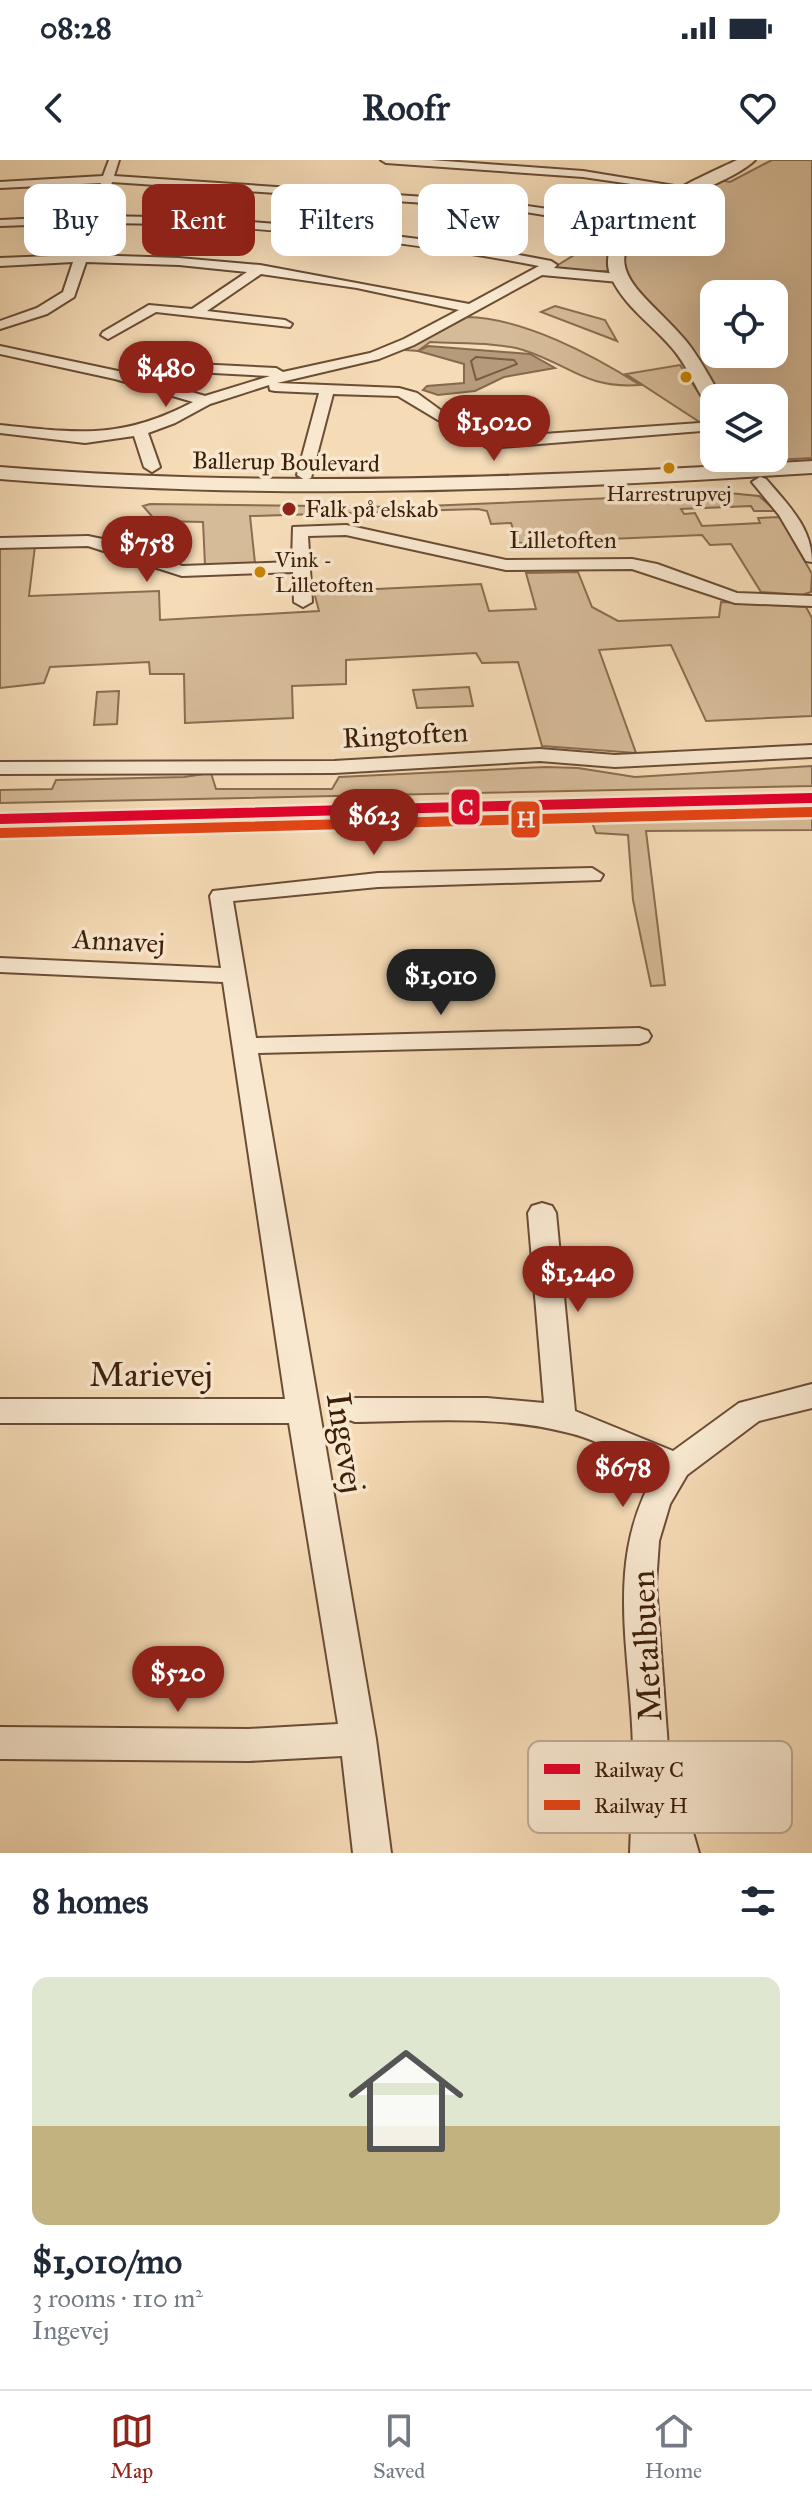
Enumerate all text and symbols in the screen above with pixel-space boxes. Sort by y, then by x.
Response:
text: 08:28 [40,10,112,46]
icon: back [32,86,76,130]
text: Roofr [362,86,450,130]
icon: heart [736,86,780,130]
chip: Buy [24,184,126,256]
chip: Rent [142,184,255,256]
chip: Filters [271,184,402,256]
chip: New [418,184,528,256]
chip: Apartment [544,184,725,256]
map controls [700,280,788,472]
button: locate [700,280,788,368]
pin: $480 [119,341,213,409]
text: $480 [136,351,196,383]
unlabelled marker [678,369,694,385]
button: layers [700,384,788,472]
pin: $1,020 [429,395,559,463]
text: $1,020 [456,405,532,437]
street label: Ballerup Boulevard [192,445,380,479]
marker: Harrestrupvej [661,460,677,476]
place label: Harrestrupvej [606,480,732,507]
place label: Falk på elskab [305,494,438,524]
marker: Falk på elskab [280,500,298,518]
pin: $758 [100,516,194,584]
street label: Lilletoften [509,525,617,555]
text: $758 [119,526,175,558]
place label: Vink - Lilletoften [274,546,374,598]
marker: Vink - Lilletoften [252,564,268,580]
street label: Ringtoften [341,714,469,756]
line badge: C [450,788,481,826]
pin: $623 [327,789,421,857]
text: C [459,794,474,821]
text: $623 [348,799,400,831]
line badge: H [510,800,541,839]
text: H [516,806,536,833]
street label: Annavej [71,921,166,961]
pin: $1,010 [376,949,506,1017]
text: $1,010 [405,959,477,991]
pin: $1,240 [513,1246,643,1314]
text: $1,240 [540,1256,616,1288]
street label: Marievej [89,1354,213,1395]
street label: Ingevej [318,1390,374,1496]
pin: $678 [576,1441,670,1509]
text: $678 [595,1451,651,1483]
street label: Metalbuen [622,1569,670,1723]
pin: $520 [131,1646,225,1714]
text: $520 [150,1656,206,1688]
legend [528,1741,792,1833]
text: Railway C [594,1756,684,1783]
text: Railway H [594,1792,688,1819]
icon: filters [736,1879,780,1923]
text: 8 homes [32,1881,148,1922]
icon: home [334,2029,478,2173]
text: $1,010/mo [32,2241,182,2282]
text: 3 rooms · 110 m² [32,2282,203,2314]
text: Ingevej [32,2314,109,2346]
tab: Map [110,2409,154,2484]
tab: Saved [373,2409,425,2484]
tab: Home [645,2409,702,2484]

